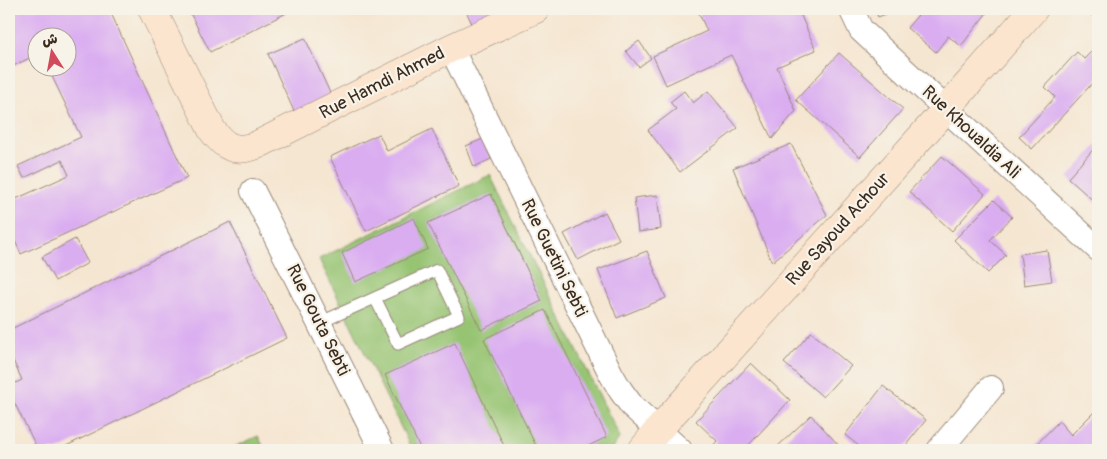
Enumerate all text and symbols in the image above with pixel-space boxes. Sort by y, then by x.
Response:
north arrow [28,28,78,78]
text: ش [40,30,59,50]
street label: Rue Hamdi Ahmed [315,41,449,125]
street label: Rue Khoualdia Ali [917,80,1025,184]
street label: Rue Sayoud Achour [781,167,895,290]
street label: Rue Guetini Sebti [516,195,592,321]
street label: Rue Gouta Sebti [281,261,355,379]

